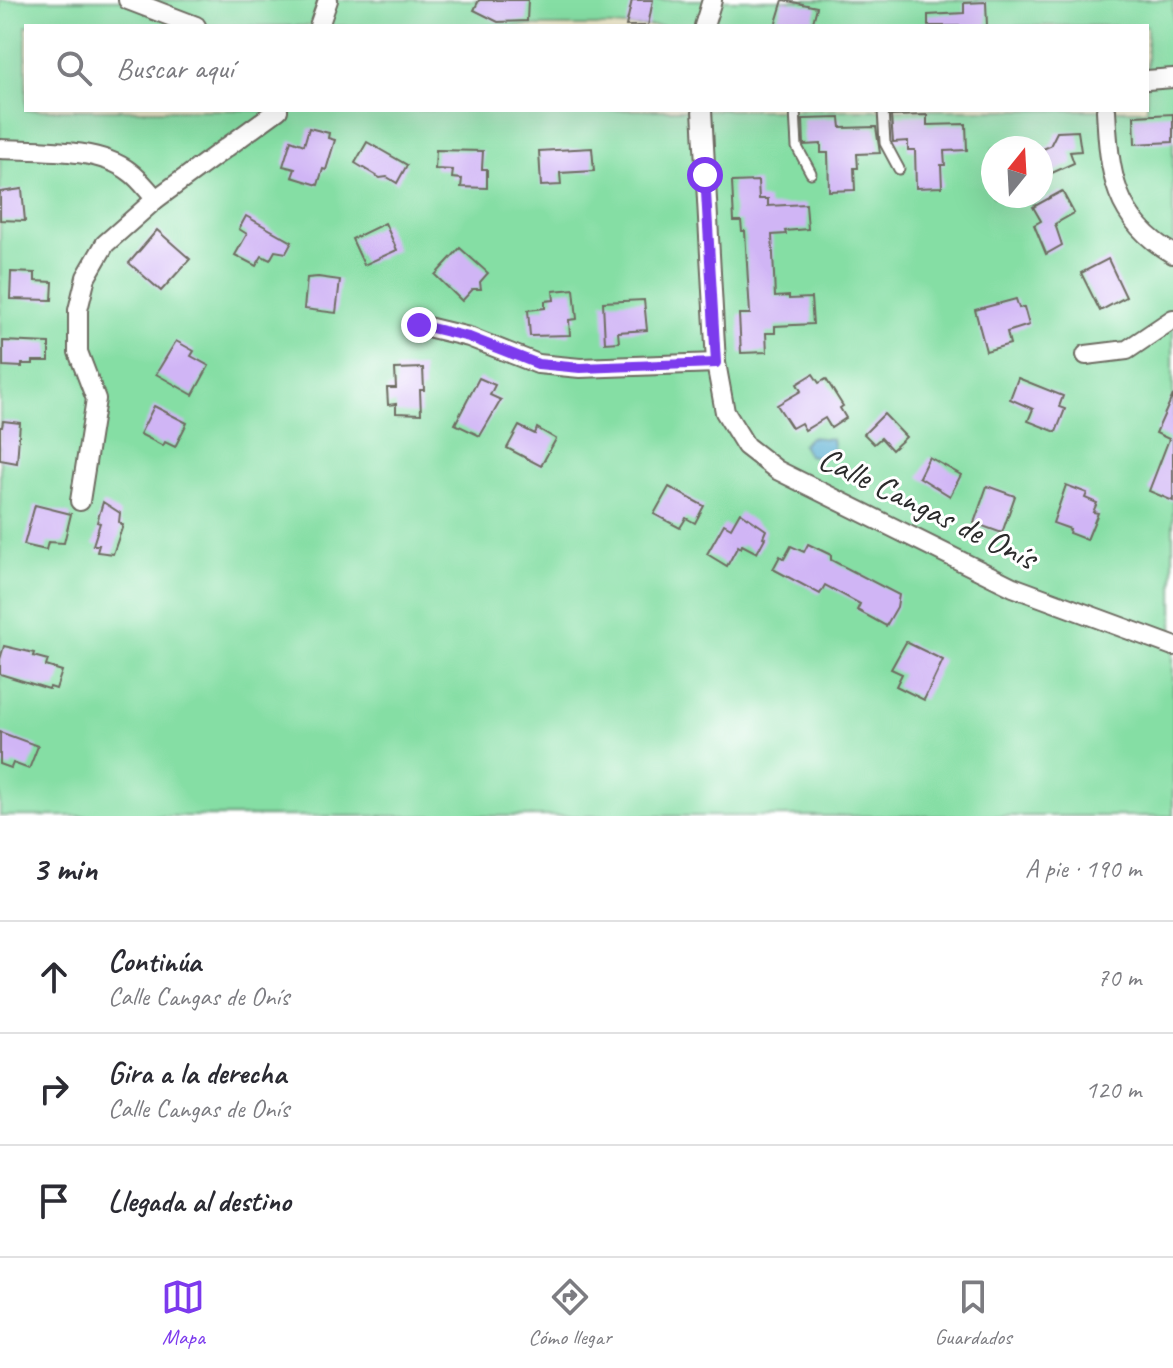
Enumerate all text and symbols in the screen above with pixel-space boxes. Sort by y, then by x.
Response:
search box [24,24,1149,112]
icon: search [52,46,96,90]
text: Buscar aquí [116,49,234,87]
north arrow [981,136,1053,208]
route start [687,157,723,193]
route end [401,307,437,343]
street label: Calle Cangas de Onís [812,436,1047,580]
text: 3 min [32,847,97,890]
text: A pie · 190 m [1025,852,1141,885]
text: Continúa [108,942,201,980]
icon: ahead [32,955,76,999]
text: 70 m [1097,961,1141,994]
text: Calle Cangas de Onís [108,980,289,1013]
text: Gira a la derecha [108,1054,286,1092]
icon: right [32,1067,76,1111]
text: 120 m [1085,1073,1141,1106]
text: Calle Cangas de Onís [108,1092,289,1125]
icon: arrive [32,1179,76,1223]
text: Llegada al destino [108,1182,291,1220]
tab: Mapa [161,1275,205,1351]
tab: Cómo llegar [528,1275,612,1351]
tab: Guardados [934,1275,1012,1351]

